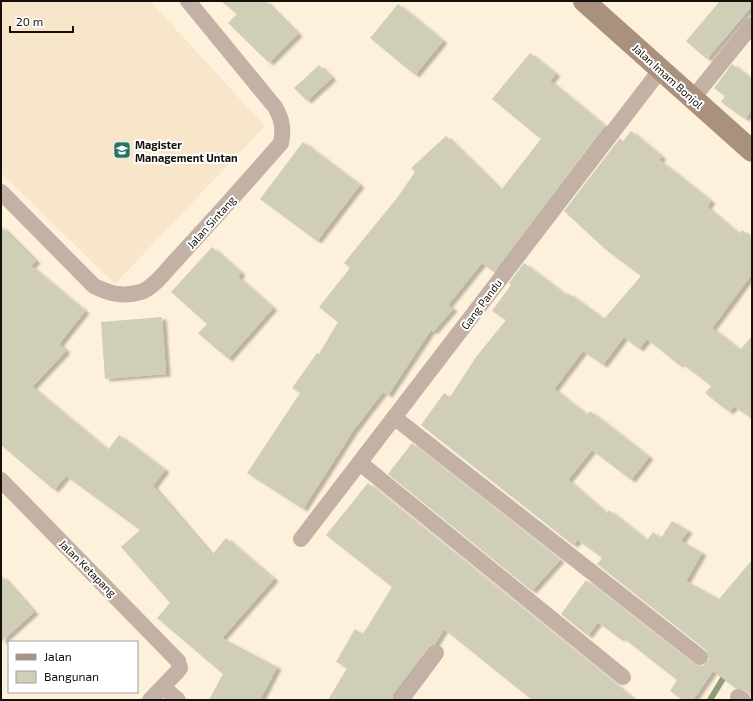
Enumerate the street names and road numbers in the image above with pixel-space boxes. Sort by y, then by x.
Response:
street label: Jalan Imam Bonjol [629,41,706,112]
street label: Jalan Sintang [184,193,238,251]
street label: Gang Pandu [458,276,504,332]
street label: Jalan Ketapang [57,537,119,599]

